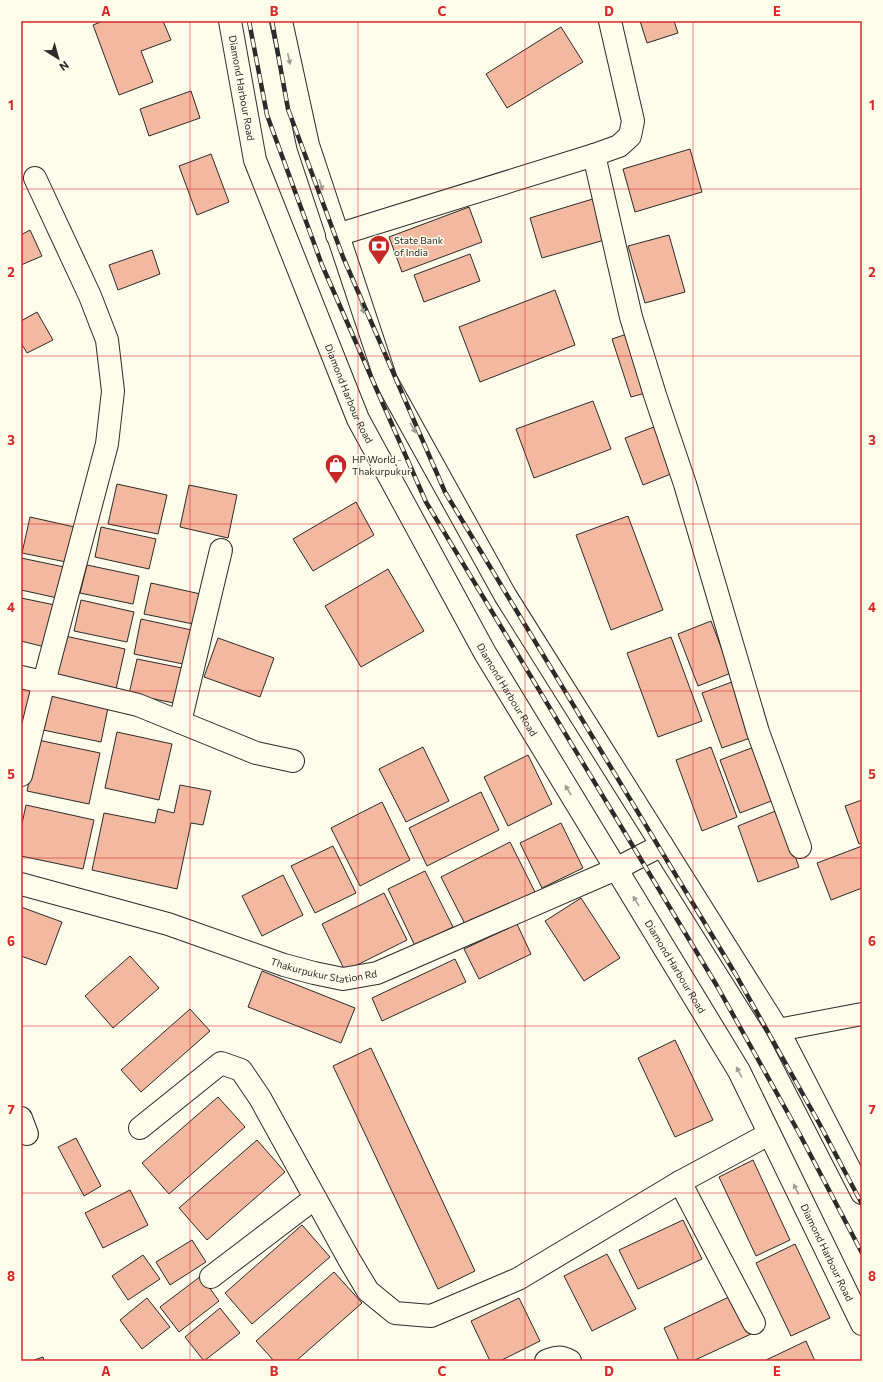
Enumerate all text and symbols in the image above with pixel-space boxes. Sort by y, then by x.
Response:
text: A [101,3,111,19]
text: B [270,3,279,19]
text: C [438,3,447,19]
text: D [604,3,614,19]
text: E [773,3,781,19]
street label: Diamond Harbour Road [227,34,257,142]
north arrow [38,38,78,78]
one-way arrow [287,53,293,65]
text: N [57,59,72,74]
text: 1 [8,97,14,113]
text: 1 [869,97,875,113]
one-way arrow [318,179,324,191]
bank icon: State Bank of India [366,233,392,266]
place label: State Bank of India [394,234,444,258]
text: 2 [7,264,15,280]
text: 2 [868,264,876,280]
one-way arrow [359,303,365,315]
street label: Diamond Harbour Road [323,342,376,445]
one-way arrow [409,422,416,433]
text: 3 [7,432,15,448]
text: 3 [868,432,876,448]
shop icon: HP World - Thakurpukur [323,452,349,485]
place label: HP World - Thakurpukur [352,453,411,477]
text: 4 [7,599,15,615]
text: 4 [868,599,876,615]
street label: Diamond Harbour Road [475,641,540,739]
text: 5 [7,766,15,782]
text: 5 [868,766,876,782]
one-way arrow [564,785,572,795]
one-way arrow [632,895,639,907]
street label: Diamond Harbour Road [643,918,708,1015]
text: 6 [7,933,15,949]
text: 6 [868,933,876,949]
street label: Thakurpukur Station Rd [269,955,378,985]
one-way arrow [736,1066,742,1078]
text: 7 [7,1101,15,1117]
text: 7 [868,1101,876,1117]
one-way arrow [793,1183,799,1195]
street label: Diamond Harbour Road [798,1202,856,1303]
text: 8 [7,1268,15,1284]
text: 8 [868,1268,876,1284]
text: A [101,1363,111,1379]
text: B [270,1363,279,1379]
text: C [438,1363,447,1379]
text: D [604,1363,614,1379]
text: E [773,1363,781,1379]

